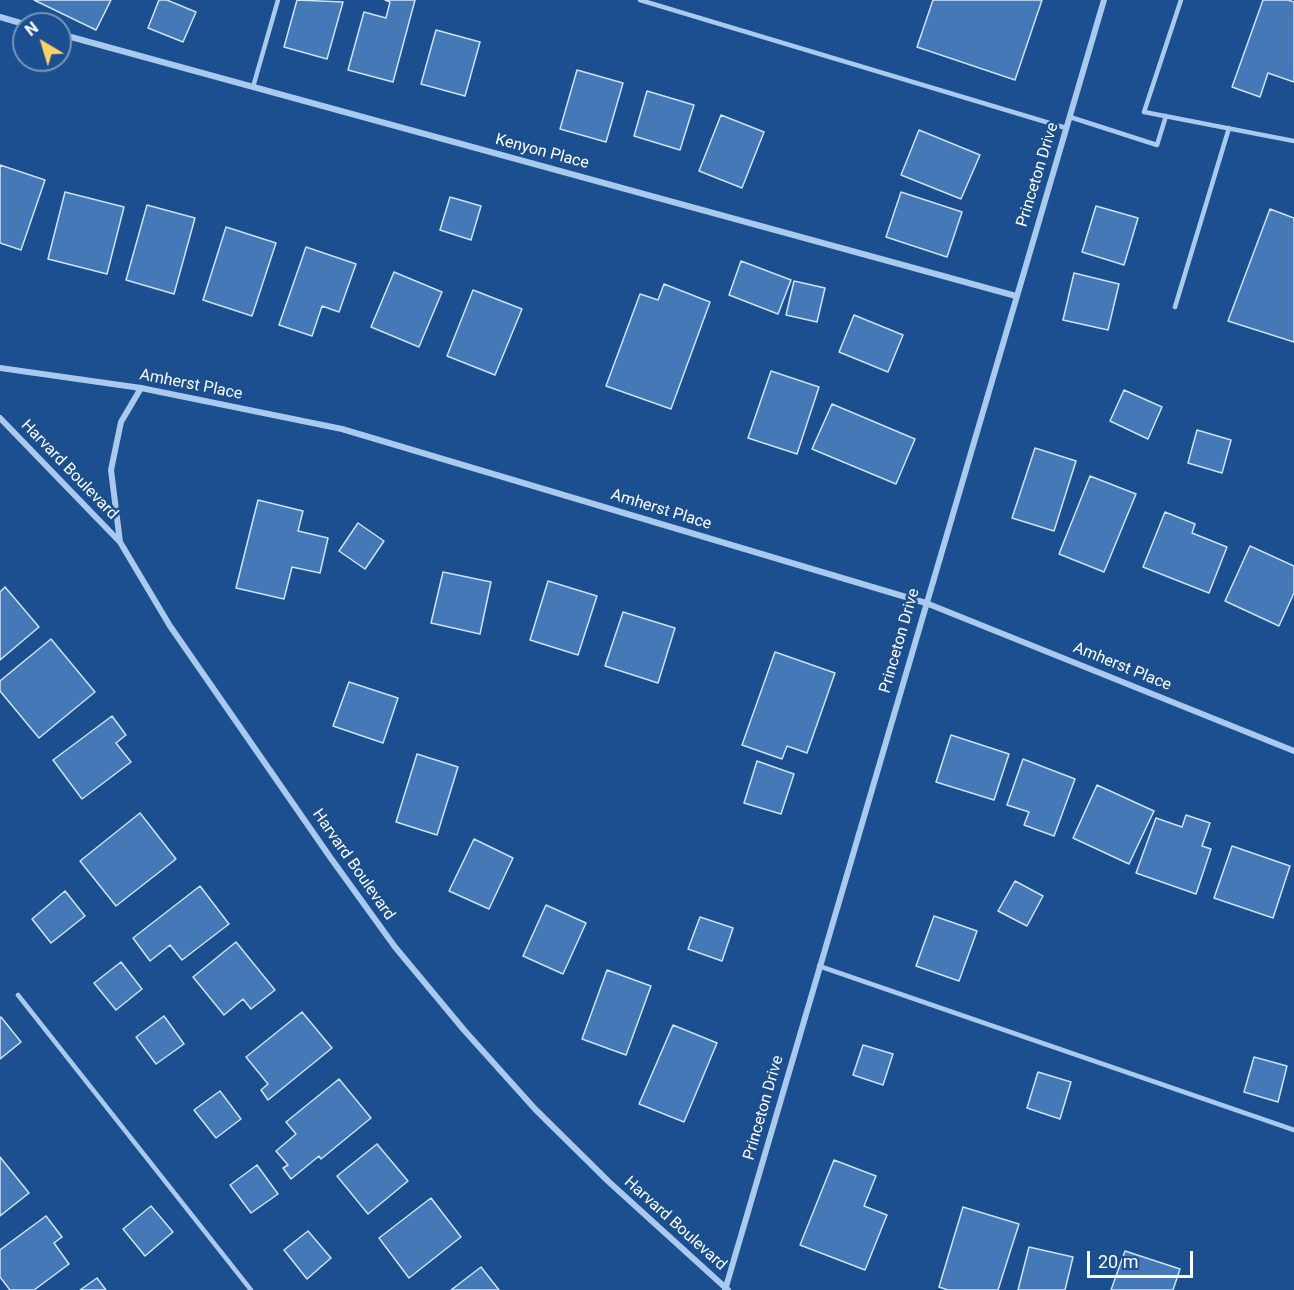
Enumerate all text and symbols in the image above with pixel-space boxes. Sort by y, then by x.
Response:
north arrow [12,12,72,72]
text: N [22,18,42,40]
street label: Princeton Drive [1013,121,1063,229]
street label: Kenyon Place [493,130,591,174]
street label: Amherst Place [138,366,244,404]
street label: Harvard Boulevard [17,416,121,524]
street label: Amherst Place [608,486,714,534]
street label: Princeton Drive [876,586,924,696]
street label: Amherst Place [1070,639,1174,695]
street label: Harvard Boulevard [308,806,398,924]
street label: Princeton Drive [740,1053,788,1163]
street label: Harvard Boulevard [620,1173,730,1275]
scale bar [1090,1239,1196,1277]
text: 20 m [1098,1251,1138,1272]

